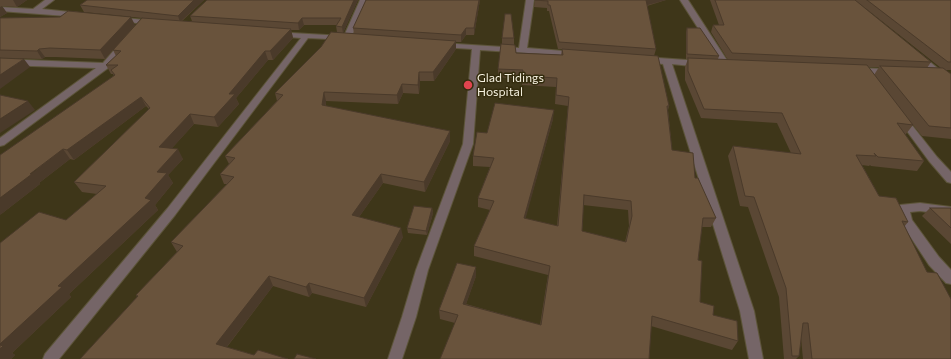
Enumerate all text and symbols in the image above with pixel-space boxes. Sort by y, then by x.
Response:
place label: Glad Tidings Hospital [477,71,544,99]
marker: Glad Tidings Hospital [462,79,474,91]

